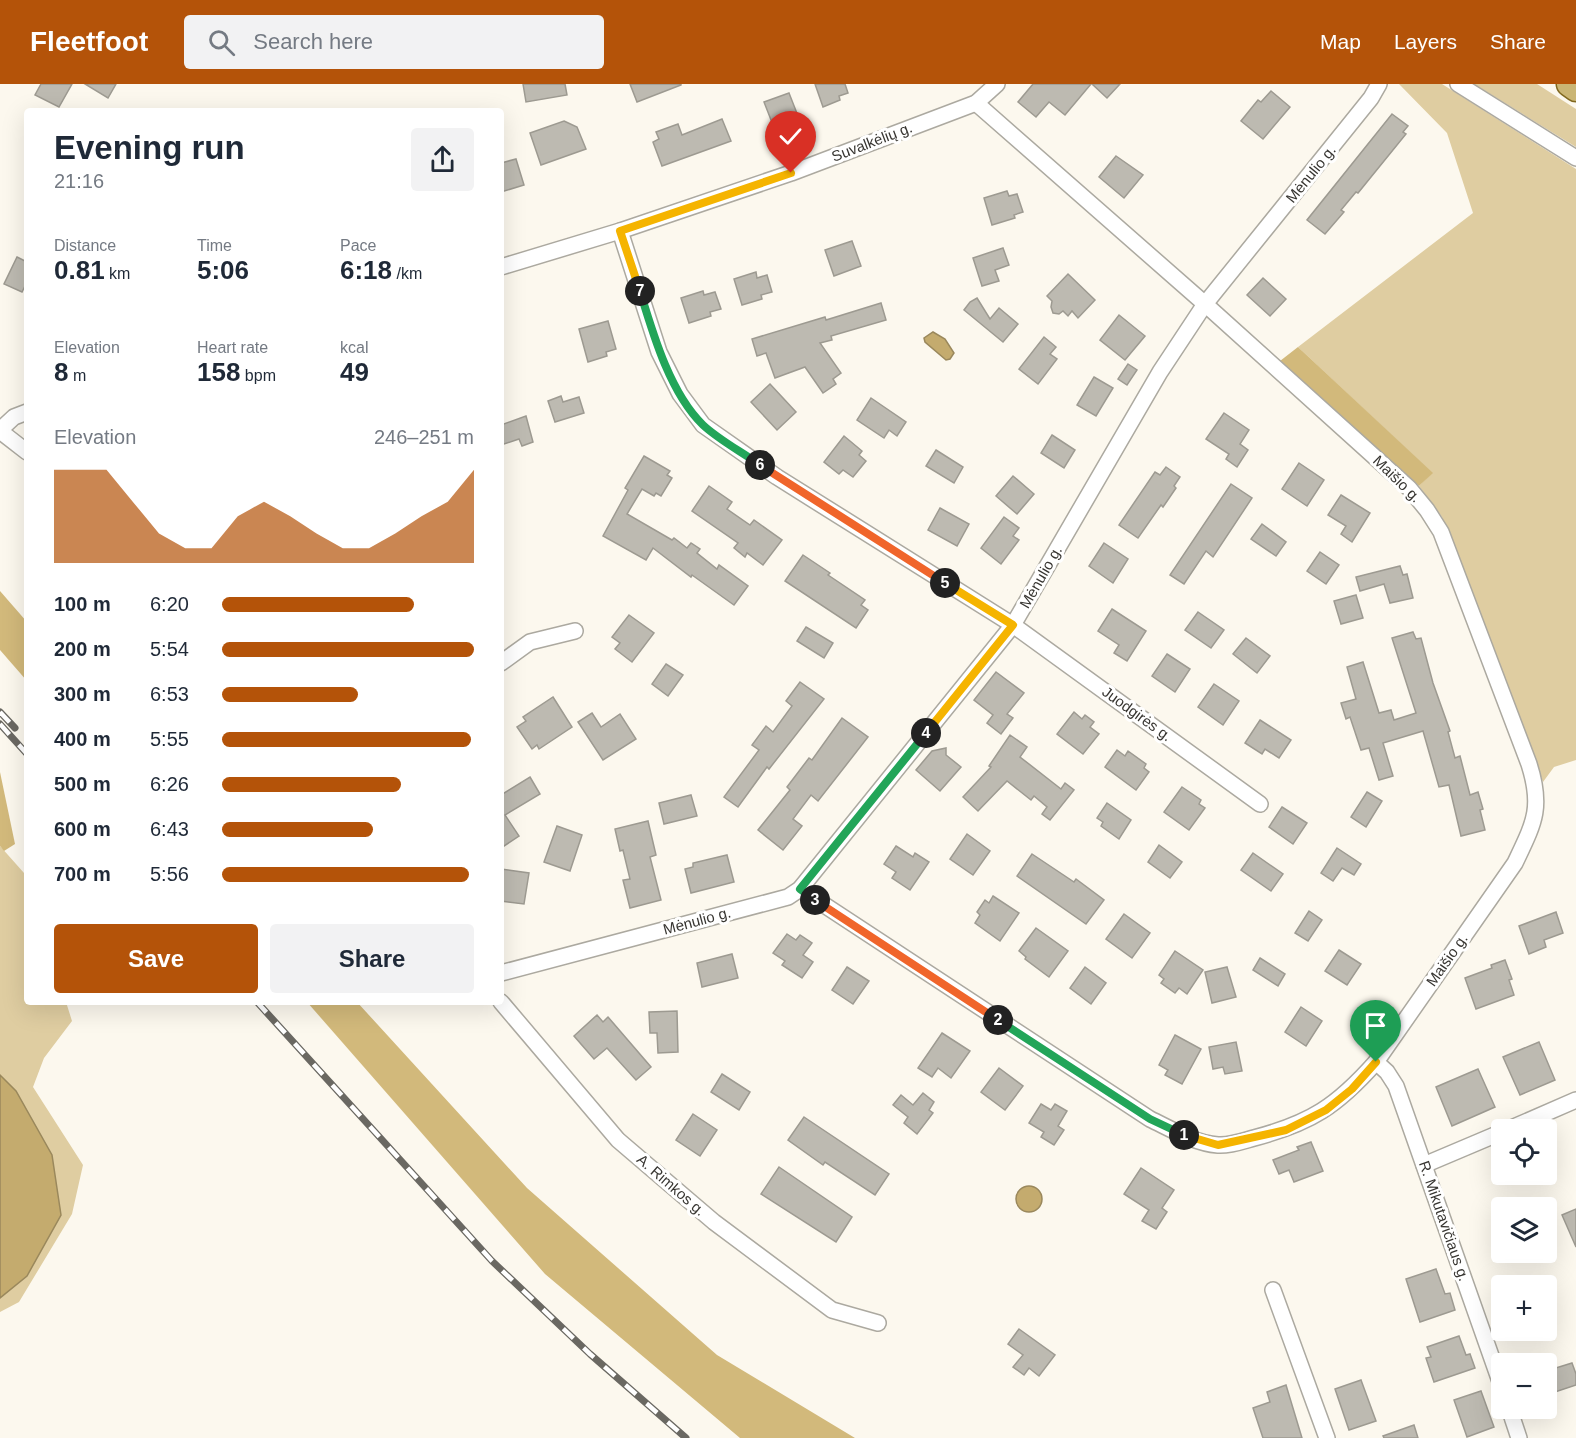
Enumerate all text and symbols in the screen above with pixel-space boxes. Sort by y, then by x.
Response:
search box [184,15,604,69]
text: Fleetfoot [30,26,148,57]
icon: search [205,26,238,59]
text: Search here [253,29,373,54]
text: Map [1320,30,1361,53]
text: Layers [1394,30,1457,53]
text: Share [1490,30,1546,53]
pin [765,111,816,173]
street label: Suvalkėlių g. [829,118,915,165]
icon: check [774,120,807,153]
button: share [411,128,474,191]
text: Evening run [54,129,245,166]
street label: Mėnulio g. [1282,141,1339,206]
text: 21:16 [54,170,104,192]
text: Distance [54,237,116,254]
text: Time [197,237,232,254]
text: Pace [340,237,376,254]
text: 0.81 [54,255,105,285]
text: 5:06 [197,255,249,285]
text: 6:18 [340,255,392,285]
text: km [105,265,130,282]
text: /km [392,265,422,282]
pin: 7 [625,276,655,306]
text: 7 [636,282,644,299]
text: Elevation [54,339,120,356]
text: Heart rate [197,339,268,356]
text: kcal [340,339,368,356]
text: 8 [54,357,68,387]
text: 158 [197,357,240,387]
text: 49 [340,357,369,387]
text: m [68,367,86,384]
text: bpm [240,367,276,384]
text: Elevation [54,426,136,448]
text: 246–251 m [374,426,474,448]
pin: 6 [745,450,775,480]
street label: Maišio g. [1370,452,1425,506]
text: 6 [756,456,764,473]
street label: Mėnulio g. [1016,543,1065,611]
pin: 5 [930,568,960,598]
text: 5 [941,574,949,591]
text: 100 m [54,593,111,615]
text: 6:20 [150,593,189,615]
text: 200 m [54,638,111,660]
text: 5:54 [150,638,189,660]
text: 300 m [54,683,111,705]
text: 6:53 [150,683,189,705]
street label: Juodgirės g. [1099,683,1175,744]
pin: 4 [911,718,941,748]
text: 4 [922,724,930,741]
text: 400 m [54,728,111,750]
text: 5:55 [150,728,189,750]
text: 500 m [54,773,111,795]
text: 6:26 [150,773,189,795]
text: 600 m [54,818,111,840]
text: 6:43 [150,818,189,840]
text: 700 m [54,863,111,885]
text: 5:56 [150,863,189,885]
pin: 3 [800,885,830,915]
text: 3 [811,891,819,908]
street label: Mėnulio g. [661,903,733,938]
button: Save [54,924,258,993]
button: Share [270,924,474,993]
street label: Maišio g. [1422,930,1471,989]
pin [1350,1000,1401,1062]
pin: 2 [983,1005,1013,1035]
icon: arrive [1359,1009,1392,1042]
text: 2 [994,1011,1002,1028]
map controls [1491,1119,1557,1419]
button: locate [1491,1119,1557,1185]
pin: 1 [1169,1120,1199,1150]
text: 1 [1180,1126,1188,1143]
street label: A. Rimkos g. [634,1150,709,1219]
street label: R. Mikutavičiaus g. [1416,1159,1473,1283]
button: layers [1491,1197,1557,1263]
button: + [1491,1275,1557,1341]
button: − [1491,1353,1557,1419]

